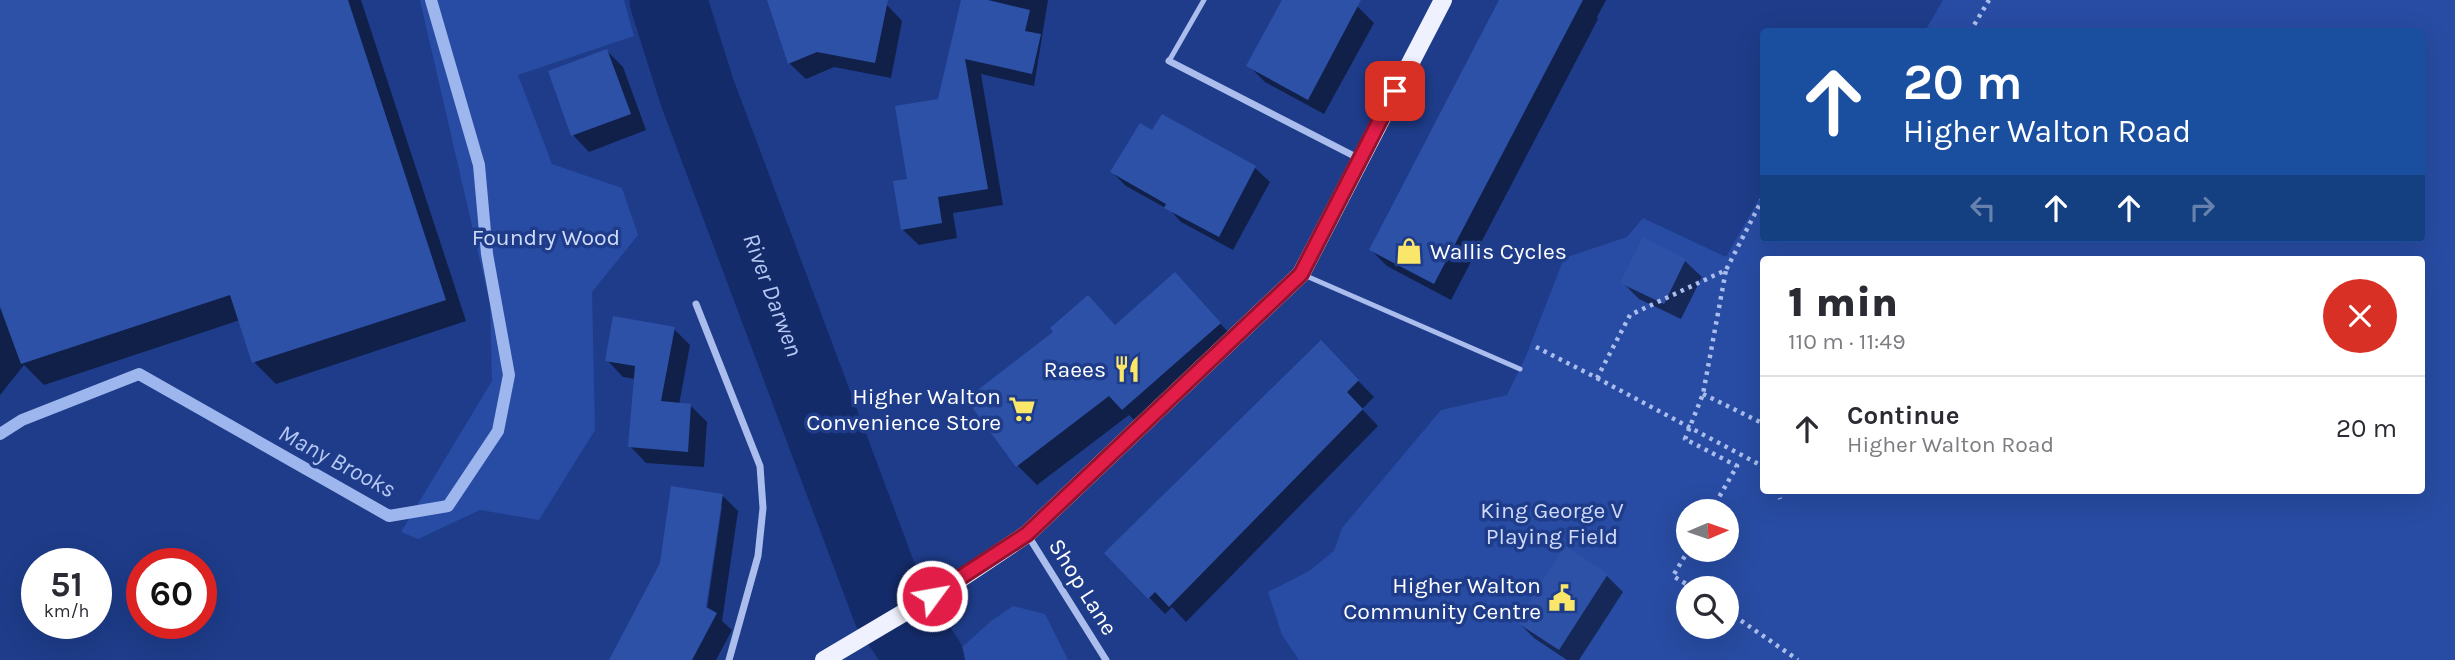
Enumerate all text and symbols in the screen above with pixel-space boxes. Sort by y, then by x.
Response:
text: 20 m [1903,54,2023,111]
icon: ahead [1788,56,1879,147]
pin [1365,61,1425,121]
icon: arrive [1376,72,1414,110]
text: Higher Walton Road [1903,113,2191,150]
icon: left [1964,189,2002,227]
icon: ahead [2037,189,2075,227]
icon: ahead [2110,189,2148,227]
icon: right [2183,189,2221,227]
park label: Foundry Wood [472,224,620,251]
water label: River Darwen [737,229,809,360]
shop icon: Wallis Cycles [1394,236,1424,266]
place label: Wallis Cycles [1430,238,1567,265]
text: 1 min [1788,277,1898,327]
button: close [2323,279,2397,353]
text: 110 m · 11:49 [1788,328,1906,355]
restaurant icon: Raees [1112,354,1142,384]
place label: Raees [1044,356,1106,383]
place label: Higher Walton Convenience Store [806,383,1001,436]
supermarket icon: Higher Walton Convenience Store [1007,394,1037,424]
text: Continue [1847,400,1959,431]
icon: ahead [1788,410,1826,448]
text: 20 m [2336,413,2397,444]
water label: Many Brooks [274,419,400,503]
text: Higher Walton Road [1847,431,2054,458]
park label: King George V Playing Field [1480,497,1624,550]
north arrow [1676,499,1740,562]
map controls [1676,499,1739,639]
street label: Shop Lane [1043,534,1123,640]
speed limit sign: 60 [126,548,217,639]
position arrow [895,559,969,633]
text: 51 [50,564,83,605]
place label: Higher Walton Community Centre [1343,572,1541,625]
button: search [1676,576,1739,639]
public building icon: Higher Walton Community Centre [1547,583,1577,613]
text: km/h [44,600,89,622]

